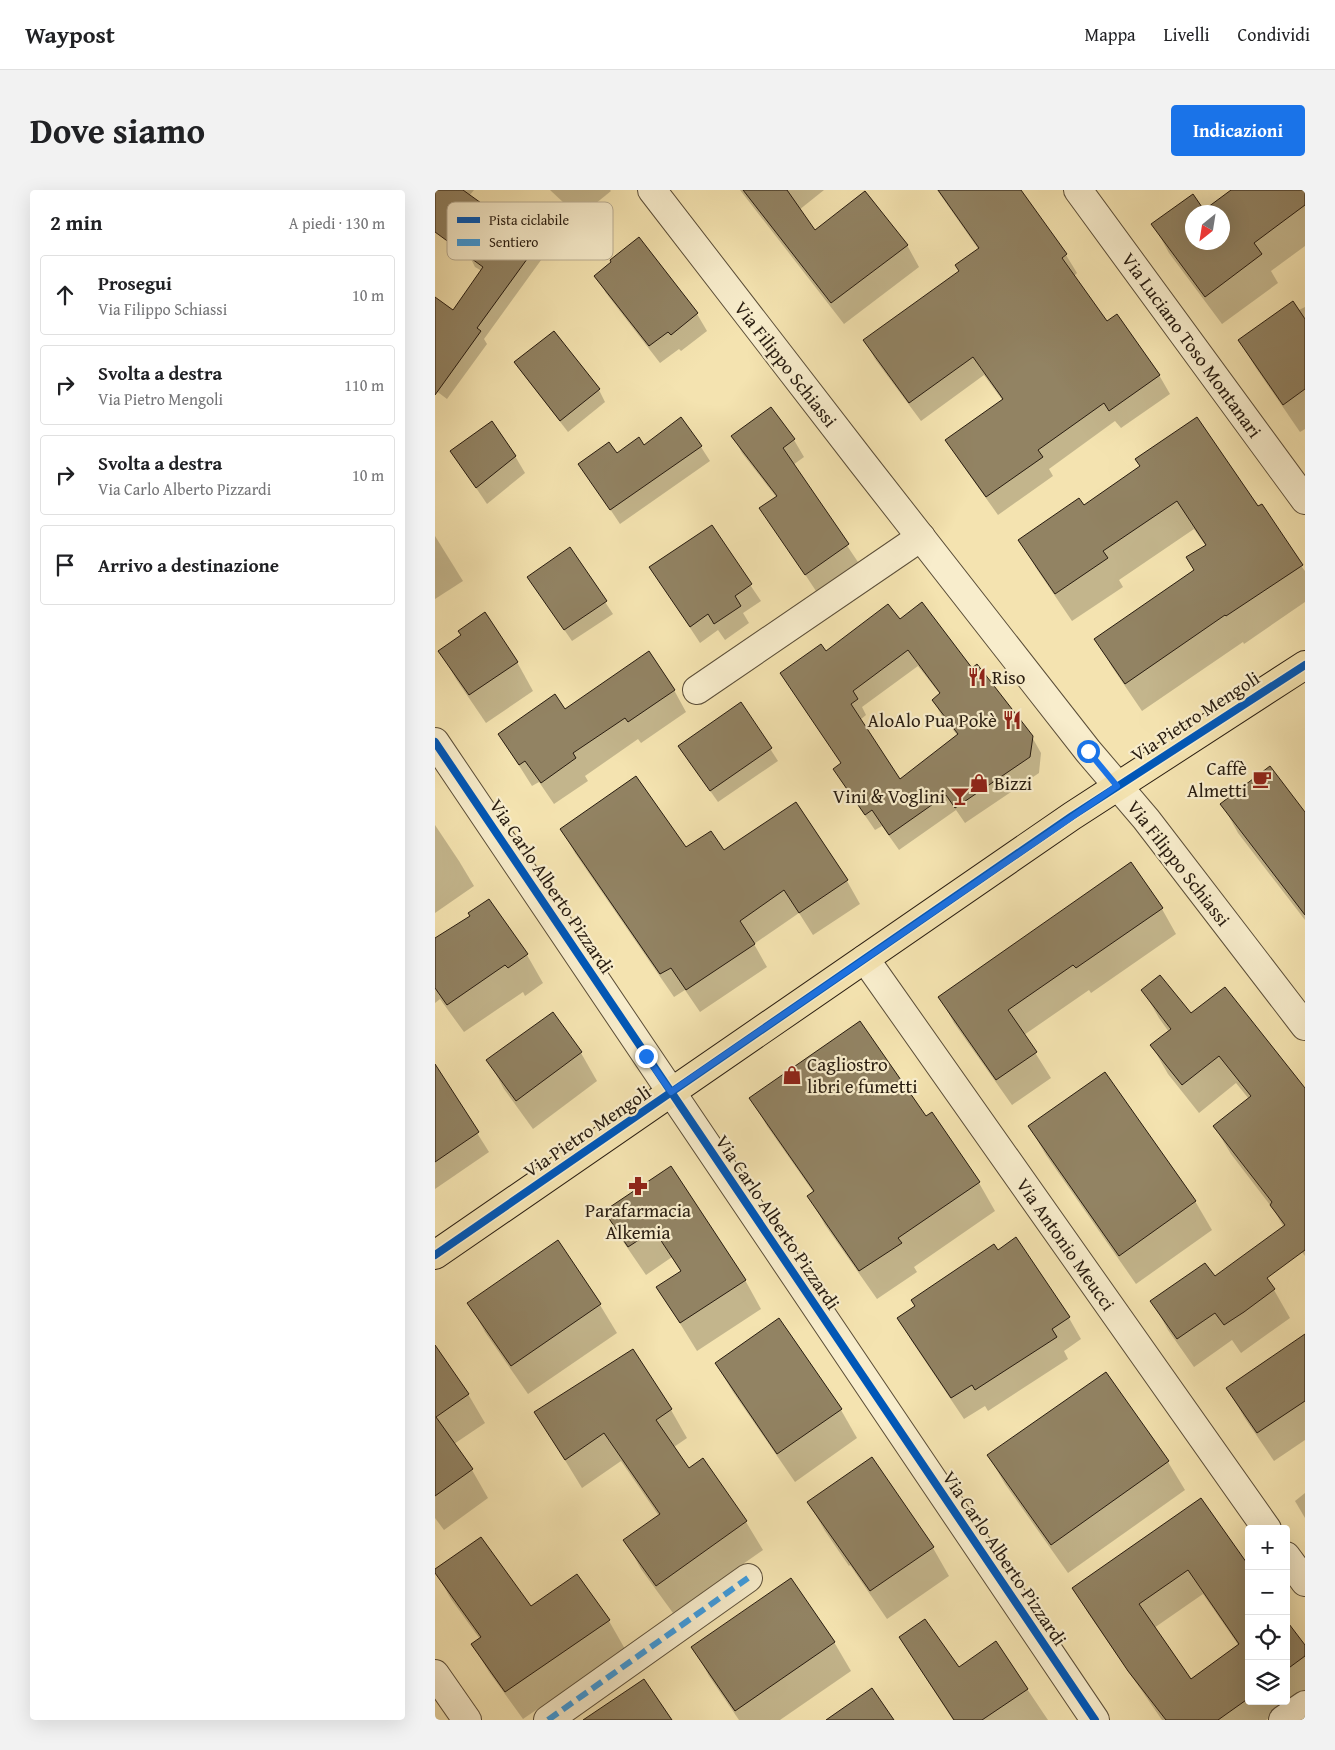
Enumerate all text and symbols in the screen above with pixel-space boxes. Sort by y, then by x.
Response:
text: Waypost [25,17,115,52]
text: Mappa [1084,21,1136,48]
text: Livelli [1164,21,1210,48]
text: Condividi [1238,21,1310,48]
text: Dove siamo [30,105,205,156]
button: Indicazioni [1171,105,1305,156]
legend [447,202,613,260]
north arrow [1185,205,1230,250]
text: 2 min [50,207,102,238]
text: Pista ciclabile [489,210,569,230]
text: A piedi · 130 m [289,211,385,235]
text: Sentiero [489,232,538,252]
street label: Via Luciano Toso Montanari [1115,246,1269,444]
text: Prosegui [98,269,172,297]
icon: ahead [51,281,79,309]
text: 10 m [352,283,384,307]
street label: Via Filippo Schiassi [728,295,844,433]
text: Via Filippo Schiassi [98,297,227,321]
text: Svolta a destra [98,359,222,387]
icon: right [51,371,79,399]
text: 110 m [344,373,384,397]
text: Via Pietro Mengoli [98,387,223,411]
text: Svolta a destra [98,449,222,477]
icon: right [51,461,79,489]
text: 10 m [352,463,384,487]
text: Via Carlo Alberto Pizzardi [98,477,271,501]
icon: arrive [51,551,79,579]
text: Arrivo a destinazione [98,551,279,579]
place label: Riso [992,663,1026,691]
street label: Via Pietro Mengoli [1125,664,1265,768]
restaurant icon: Riso [966,666,988,688]
place label: AloAlo Pua Pokè [868,706,997,734]
restaurant icon: AloAlo Pua Pokè [1001,709,1023,731]
route start [1077,740,1100,763]
place label: Caffè Almetti [1187,754,1247,804]
cafe icon: Caffè Almetti [1251,768,1273,790]
place label: Bizzi [994,769,1032,797]
shop icon: Bizzi [968,772,990,794]
place label: Vini & Voglini [833,782,945,810]
bar icon: Vini & Voglini [949,785,971,807]
street label: Via Carlo Alberto Pizzardi [483,793,621,979]
street label: Via Filippo Schiassi [1121,794,1237,932]
route end [635,1045,658,1068]
place label: Cagliostro libri e fumetti [807,1050,918,1100]
shop icon: Cagliostro libri e fumetti [781,1064,803,1086]
street label: Via Pietro Mengoli [518,1078,656,1184]
street label: Via Carlo Alberto Pizzardi [709,1129,847,1315]
street label: Via Antonio Meucci [1010,1172,1122,1316]
pharmacy icon: Parafarmacia Alkemia [627,1175,649,1197]
place label: Parafarmacia Alkemia [585,1196,691,1246]
street label: Via Carlo Alberto Pizzardi [936,1465,1074,1651]
map controls [1245,1525,1290,1705]
button: + [1245,1525,1290,1570]
button: − [1245,1570,1290,1615]
button: locate [1245,1615,1290,1660]
button: layers [1245,1660,1290,1705]

